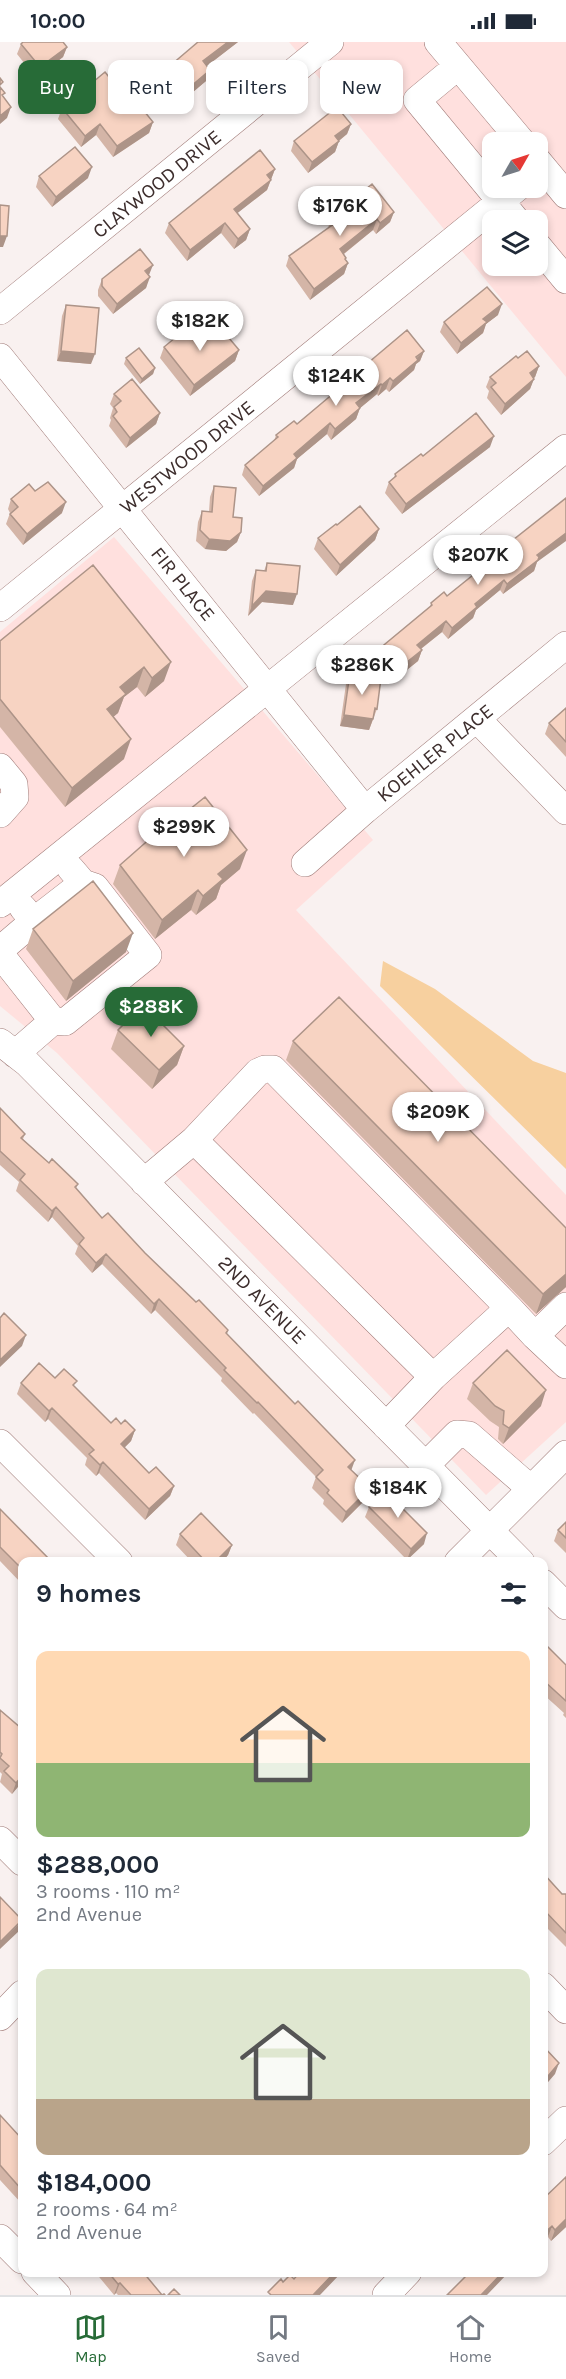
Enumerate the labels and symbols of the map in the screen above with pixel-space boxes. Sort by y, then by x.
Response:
street label: CLAYWOOD DRIVE [88,125,226,243]
north arrow [482,132,548,198]
pin: $176K [298,186,382,237]
pin: $182K [158,301,242,352]
pin: $124K [294,356,378,407]
street label: WESTWOOD DRIVE [115,396,259,518]
pin: $207K [436,535,520,586]
street label: FIR PLACE [146,542,220,626]
pin: $286K [320,645,404,696]
street label: KOEHLER PLACE [372,699,498,807]
pin: $299K [142,807,226,858]
pin: $288K [109,987,193,1038]
pin: $209K [396,1092,480,1143]
street label: 2ND AVENUE [213,1251,311,1349]
pin: $184K [356,1468,440,1519]

